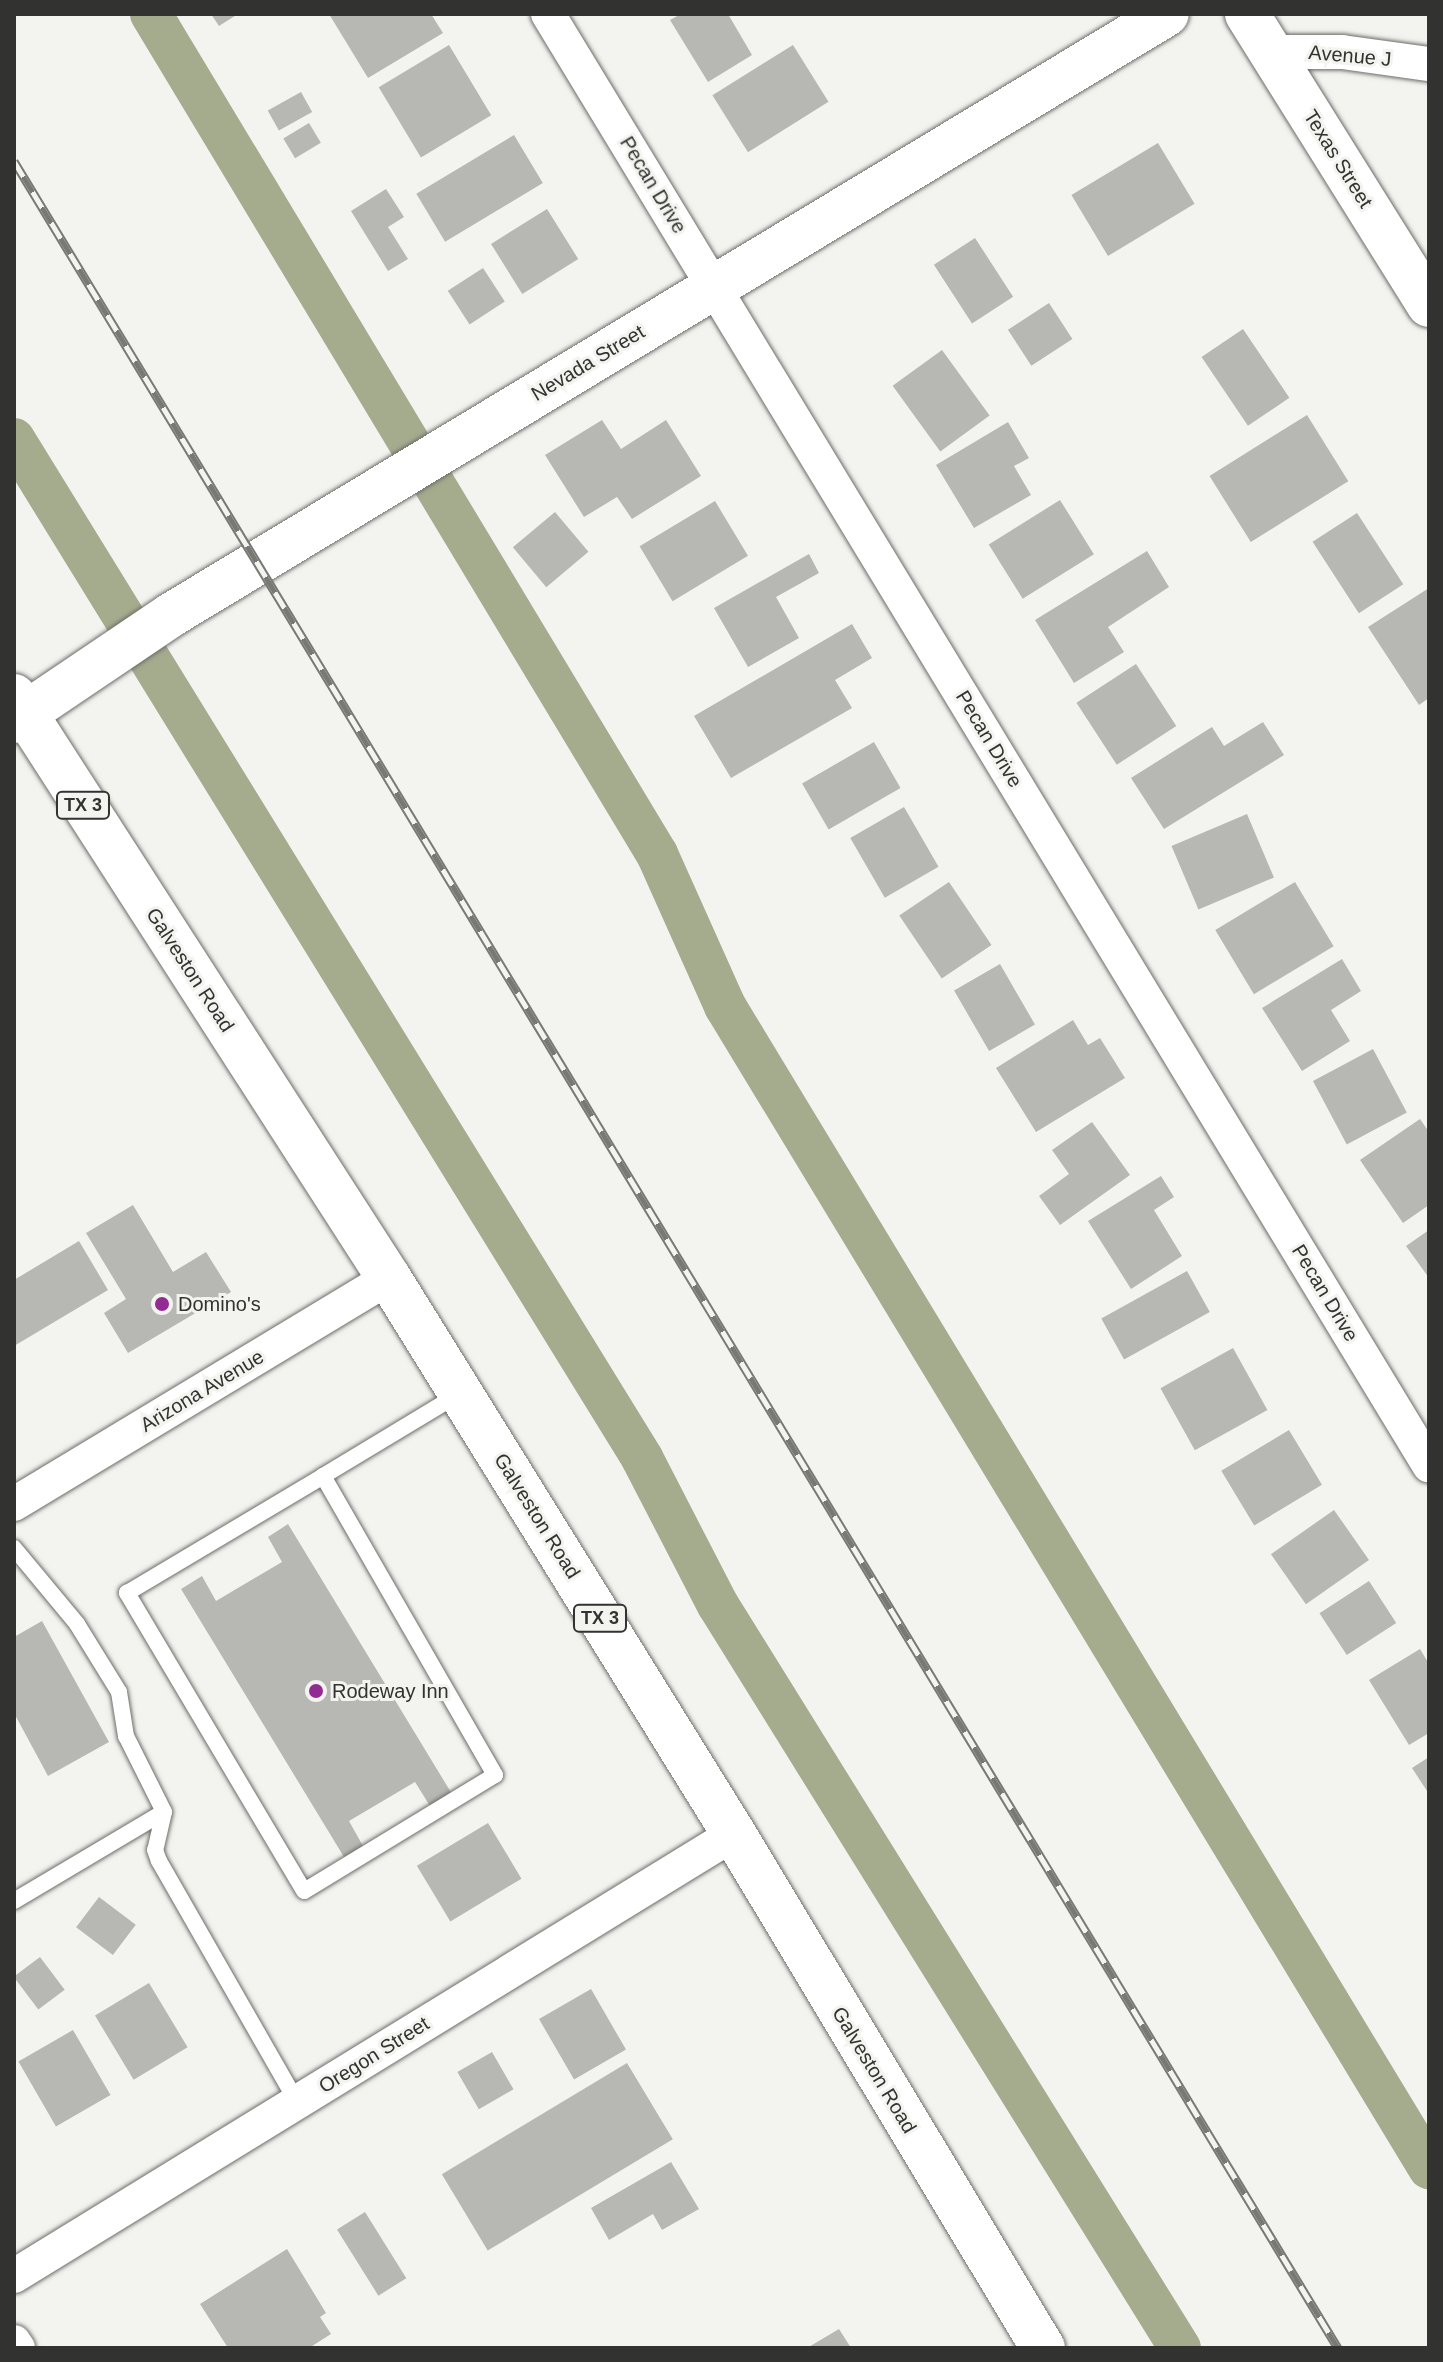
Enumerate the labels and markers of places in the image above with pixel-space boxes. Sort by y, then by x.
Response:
place label: Domino's [178,1292,261,1316]
marker: Domino's [153,1295,171,1313]
place label: Rodeway Inn [332,1679,449,1703]
marker: Rodeway Inn [307,1682,325,1700]

